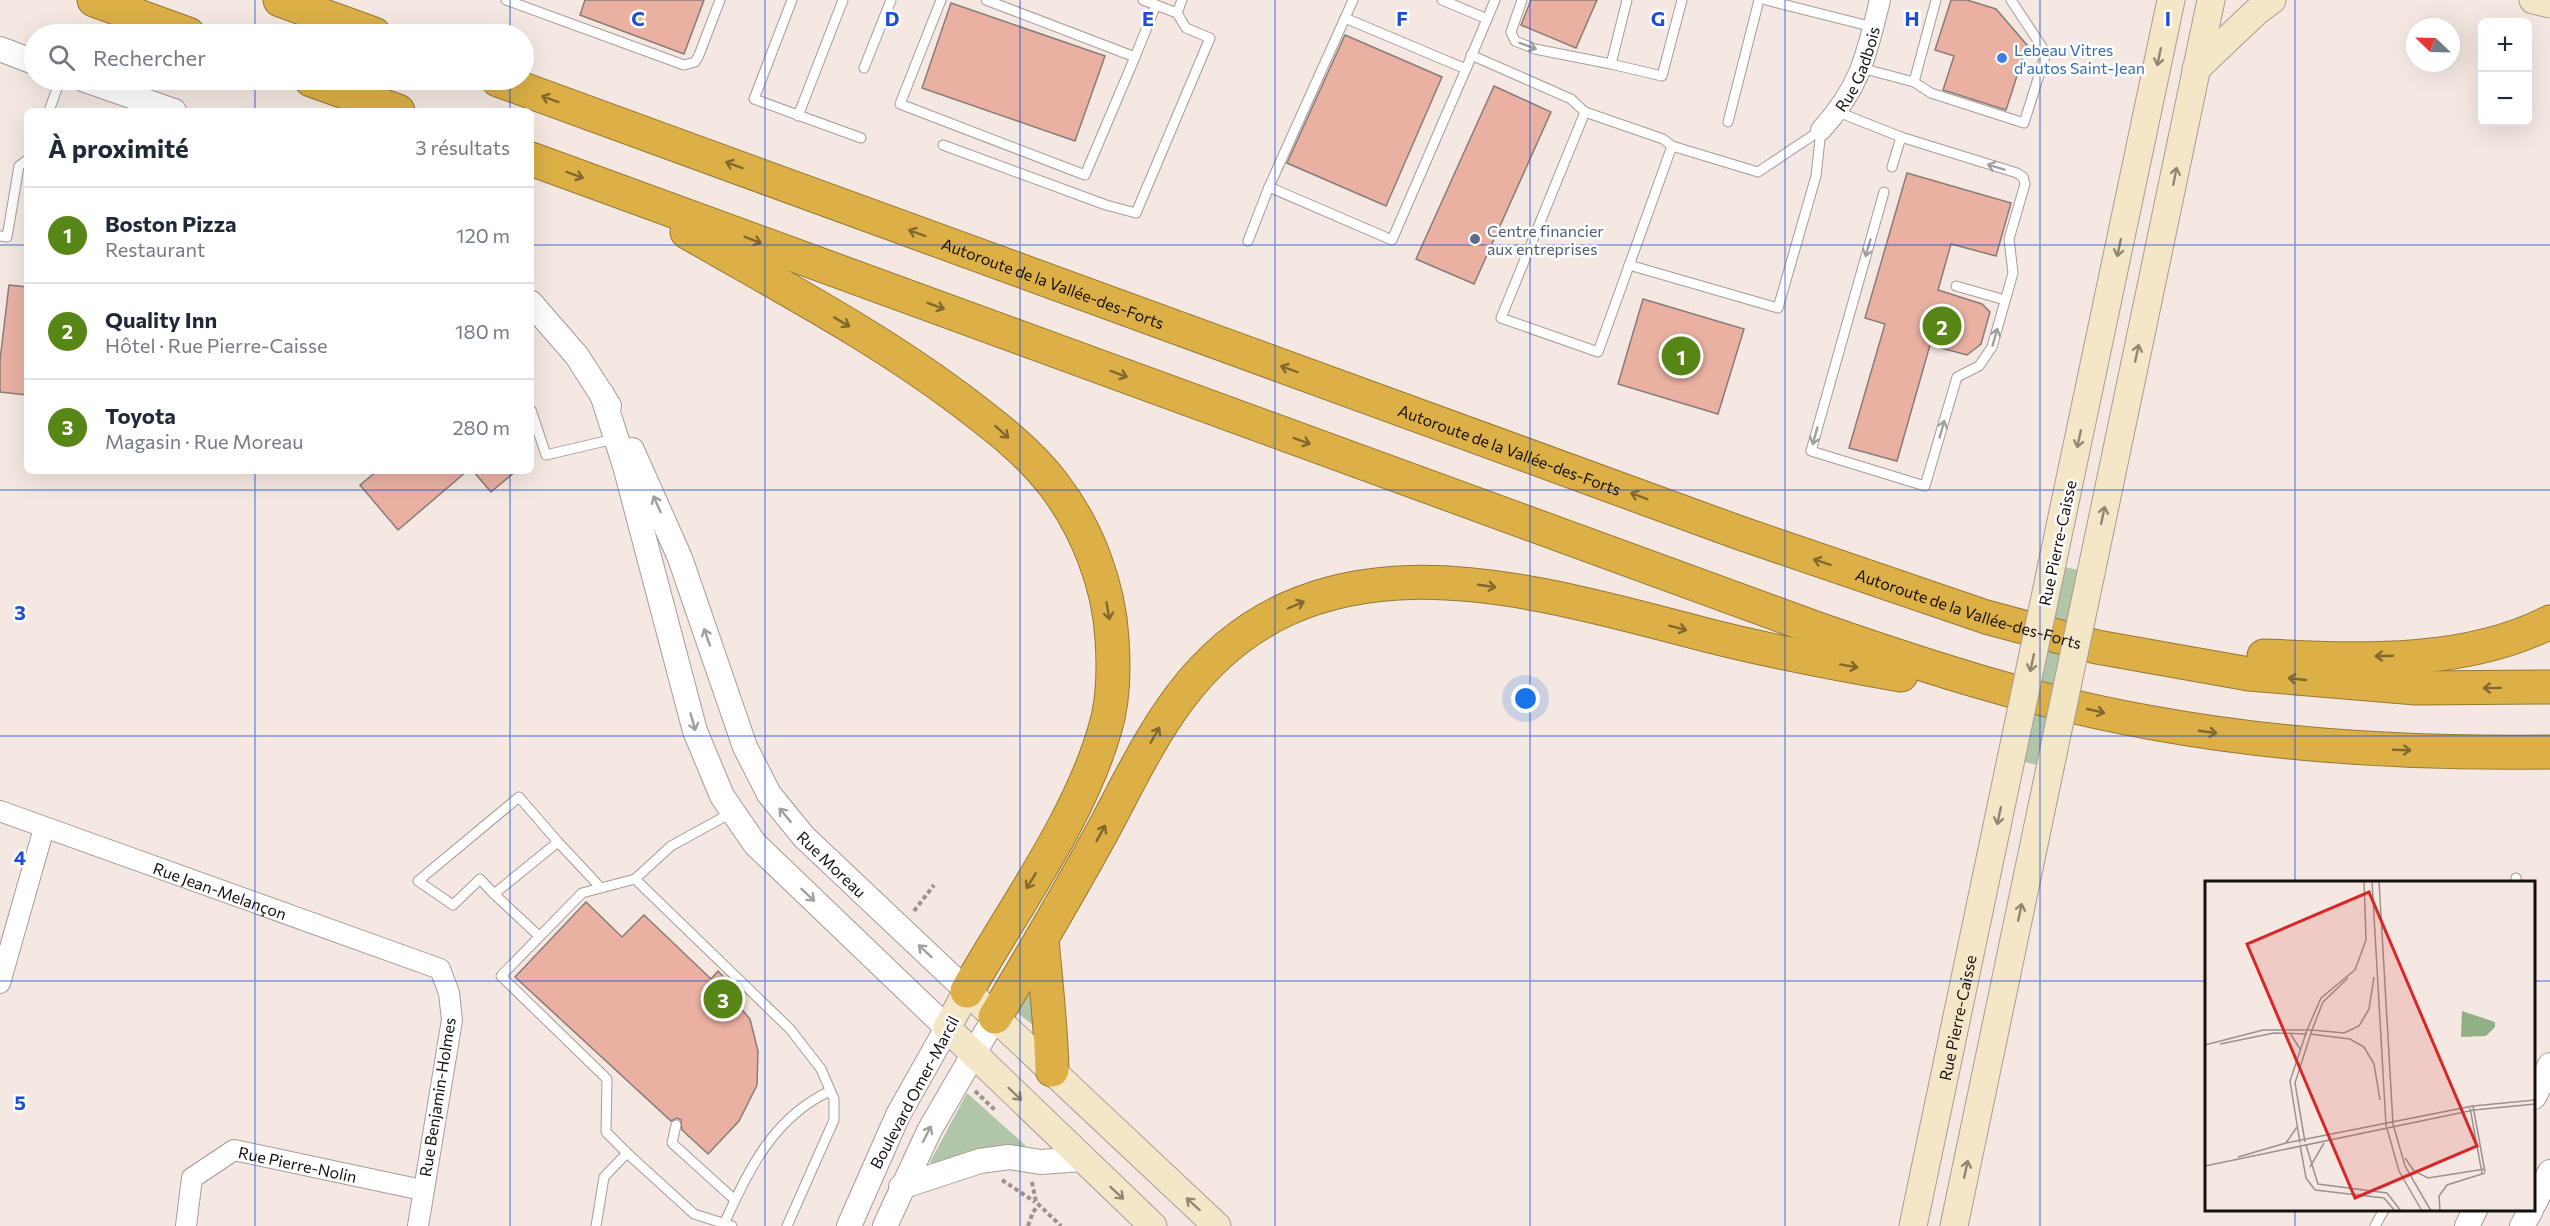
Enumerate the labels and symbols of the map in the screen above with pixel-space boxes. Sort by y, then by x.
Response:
text: C [631,6,645,30]
text: D [885,6,899,30]
text: E [1142,6,1154,30]
text: F [1396,6,1408,30]
text: G [1651,6,1665,30]
text: H [1905,6,1920,30]
text: I [2165,6,2171,30]
north arrow [2406,18,2460,72]
street label: Rue Gadbois [1830,24,1883,115]
place label: Lebeau Vitres d'autos Saint-Jean [2014,40,2145,77]
one-way arrow [1518,42,1537,53]
one-way arrow [2152,48,2164,67]
marker: Lebeau Vitres d'autos Saint-Jean [1995,51,2009,65]
one-way arrow [542,92,560,103]
one-way arrow [725,159,744,170]
one-way arrow [1987,160,2006,171]
one-way arrow [2170,167,2181,186]
one-way arrow [565,171,584,182]
place label: Centre financier aux entreprises [1487,221,1604,258]
one-way arrow [908,226,927,237]
marker: Centre financier aux entreprises [1468,232,1482,246]
street label: Autoroute de la Vallée-des-Forts [939,233,1167,332]
one-way arrow [743,235,762,246]
one-way arrow [1862,238,1873,257]
one-way arrow [2112,238,2124,257]
one-way arrow [926,302,945,313]
pin: 2 [1922,304,1962,348]
one-way arrow [833,316,850,328]
one-way arrow [1990,328,2001,347]
pin: 1 [1662,334,1700,378]
one-way arrow [2132,344,2143,363]
one-way arrow [1281,362,1299,373]
one-way arrow [1109,369,1128,380]
street label: Autoroute de la Vallée-des-Forts [1396,400,1624,498]
one-way arrow [1937,420,1948,439]
one-way arrow [994,425,1009,439]
one-way arrow [1809,426,1821,445]
one-way arrow [2072,429,2084,448]
one-way arrow [1292,436,1311,447]
street label: Rue Pierre-Caisse [2034,479,2080,607]
one-way arrow [1630,490,1649,501]
one-way arrow [651,495,662,513]
one-way arrow [2098,506,2109,526]
one-way arrow [1813,556,1832,567]
street label: Autoroute de la Vallée-des-Forts [1854,564,2084,652]
one-way arrow [1477,581,1497,592]
one-way arrow [1286,599,1305,610]
text: 3 [14,600,26,624]
one-way arrow [1103,601,1114,621]
one-way arrow [1668,622,1687,634]
one-way arrow [701,628,712,647]
one-way arrow [2374,650,2394,662]
one-way arrow [2025,653,2037,672]
one-way arrow [1839,661,1858,672]
one-way arrow [2287,673,2307,684]
one-way arrow [2482,683,2502,694]
your location [1511,684,1540,713]
one-way arrow [2086,706,2106,717]
one-way arrow [688,712,699,731]
one-way arrow [1150,727,1162,744]
one-way arrow [2197,727,2217,738]
one-way arrow [2391,744,2411,756]
one-way arrow [1993,806,2004,826]
one-way arrow [779,807,792,823]
one-way arrow [1096,825,1107,843]
street label: Rue Moreau [794,827,871,901]
text: 4 [14,845,26,869]
street label: Rue Jean-Melançon [151,857,290,923]
one-way arrow [1025,872,1037,889]
inset map [2205,881,2535,1211]
one-way arrow [800,888,815,902]
one-way arrow [2015,903,2026,922]
one-way arrow [917,944,932,958]
street label: Rue Pierre-Caisse [1934,953,1979,1082]
pin: 3 [704,976,742,1022]
street label: Boulevard Omer-Marcil [866,1012,962,1172]
street label: Rue Benjamin-Holmes [415,1016,459,1178]
one-way arrow [1007,1087,1022,1101]
text: 5 [14,1090,26,1114]
one-way arrow [922,1126,933,1144]
street label: Rue Pierre-Nolin [237,1142,359,1185]
one-way arrow [1961,1159,1972,1179]
one-way arrow [1109,1185,1124,1199]
one-way arrow [1186,1197,1201,1211]

